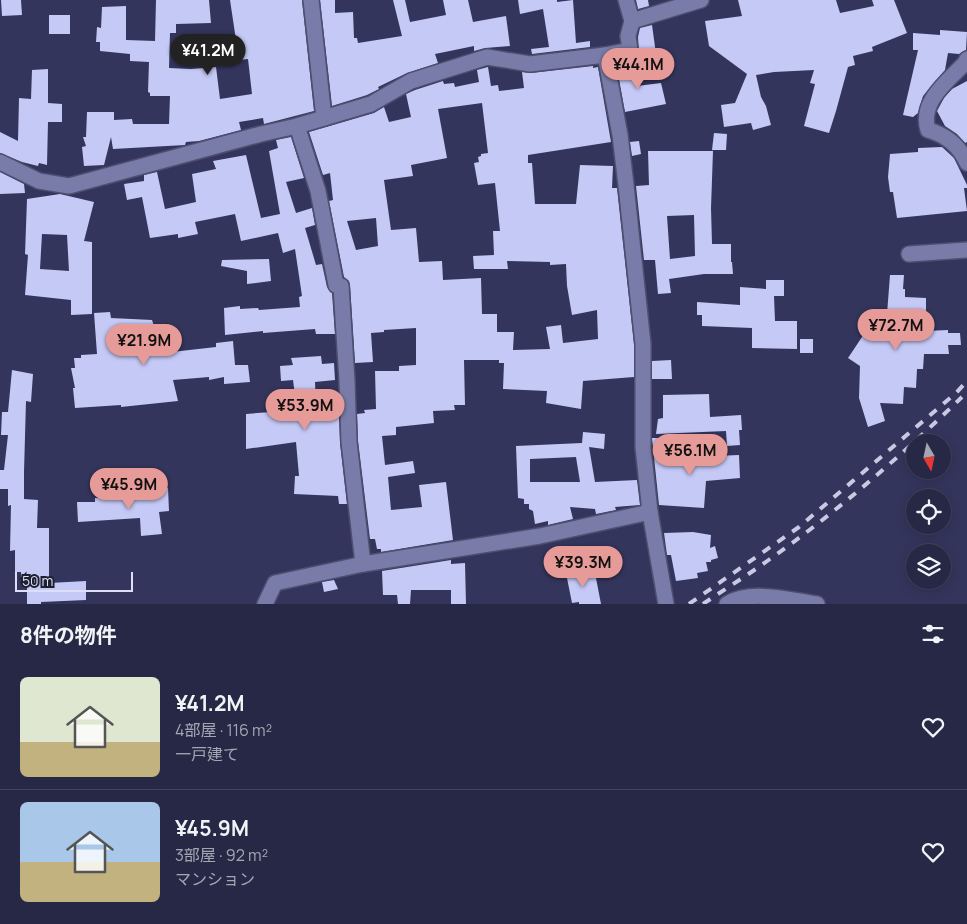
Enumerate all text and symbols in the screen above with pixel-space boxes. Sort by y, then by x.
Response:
pin: ¥41.2M [167,34,249,76]
text: ¥41.2M [182,39,234,61]
pin: ¥44.1M [597,48,679,90]
text: ¥44.1M [612,53,664,75]
pin: ¥72.7M [855,308,937,351]
text: ¥72.7M [869,314,923,336]
pin: ¥21.9M [103,324,185,366]
text: ¥21.9M [117,329,171,351]
pin: ¥53.9M [264,388,346,431]
text: ¥53.9M [277,394,333,416]
pin: ¥56.1M [649,434,731,476]
north arrow [906,434,951,479]
map controls [906,434,951,589]
text: ¥56.1M [664,439,716,461]
pin: ¥45.9M [88,468,170,510]
text: ¥45.9M [101,473,157,495]
button: locate [906,489,951,534]
button: layers [906,544,951,589]
pin: ¥39.3M [542,546,624,588]
text: ¥39.3M [555,551,611,573]
scale bar [15,569,132,592]
text: 50 m [22,571,53,590]
icon: filters [919,620,947,648]
text: 8件の物件 [20,621,117,649]
text: ¥41.2M [175,689,244,717]
icon: home [60,697,120,757]
icon: heart [919,713,947,741]
text: 4部屋 · 116 m² [175,719,272,741]
text: 一戸建て [175,743,239,765]
text: ¥45.9M [175,814,249,842]
icon: home [60,822,120,882]
icon: heart [919,838,947,866]
text: 3部屋 · 92 m² [175,844,268,866]
text: マンション [175,868,255,890]

